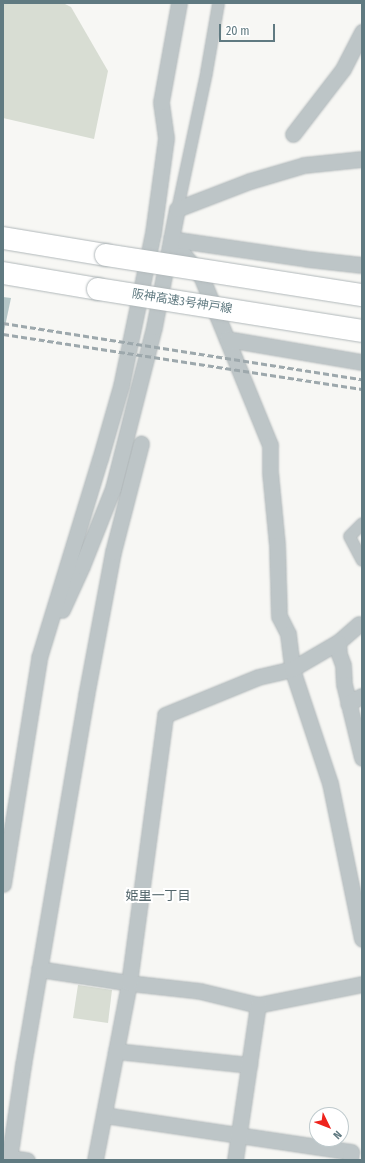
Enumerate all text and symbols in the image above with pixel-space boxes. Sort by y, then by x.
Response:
scale bar [221,16,277,42]
text: 20 m [226,24,250,38]
street label: 阪神高速3号神戸線 [131,287,233,317]
district label: 姫里一丁目 [126,888,190,904]
north arrow [309,1107,349,1147]
text: N [330,1128,344,1142]

